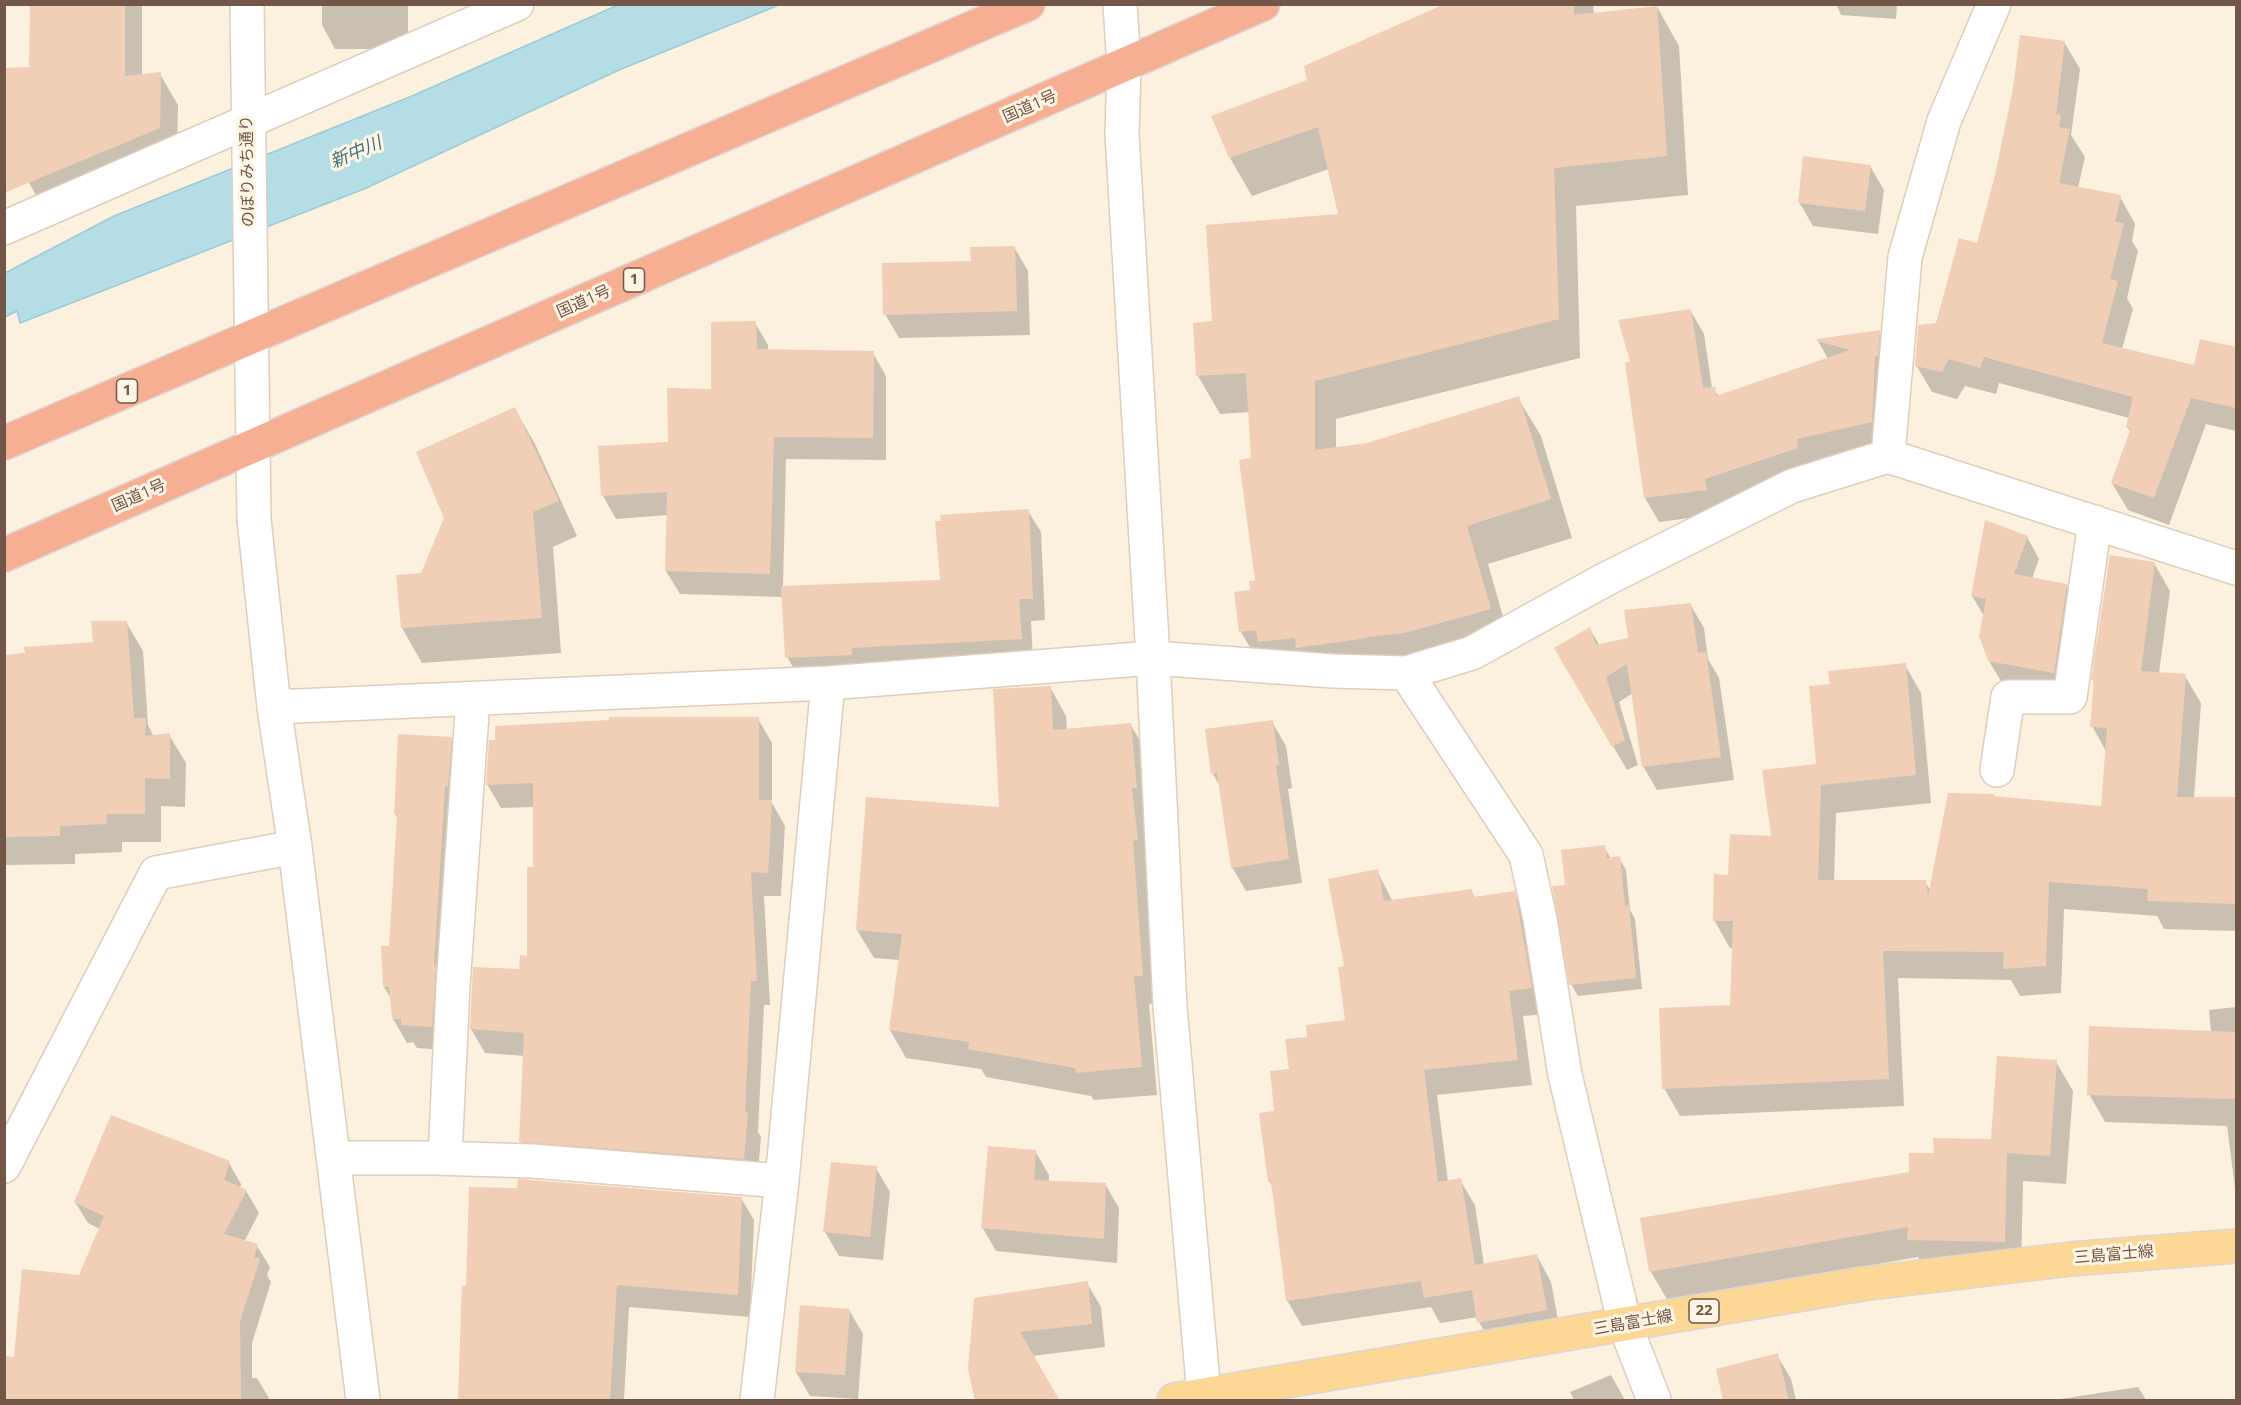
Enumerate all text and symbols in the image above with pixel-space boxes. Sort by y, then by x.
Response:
street label: 国道1号 [1000,87,1060,127]
street label: のぼりみち通り [237,115,259,227]
water label: 新中川 [327,133,385,173]
road number: 1 [624,268,644,292]
street label: 国道1号 [554,282,614,322]
road number: 1 [116,379,138,403]
street label: 国道1号 [109,476,169,516]
street label: 三島富士線 [2073,1242,2155,1268]
road number: 22 [1689,1299,1719,1323]
street label: 三島富士線 [1592,1307,1674,1339]

